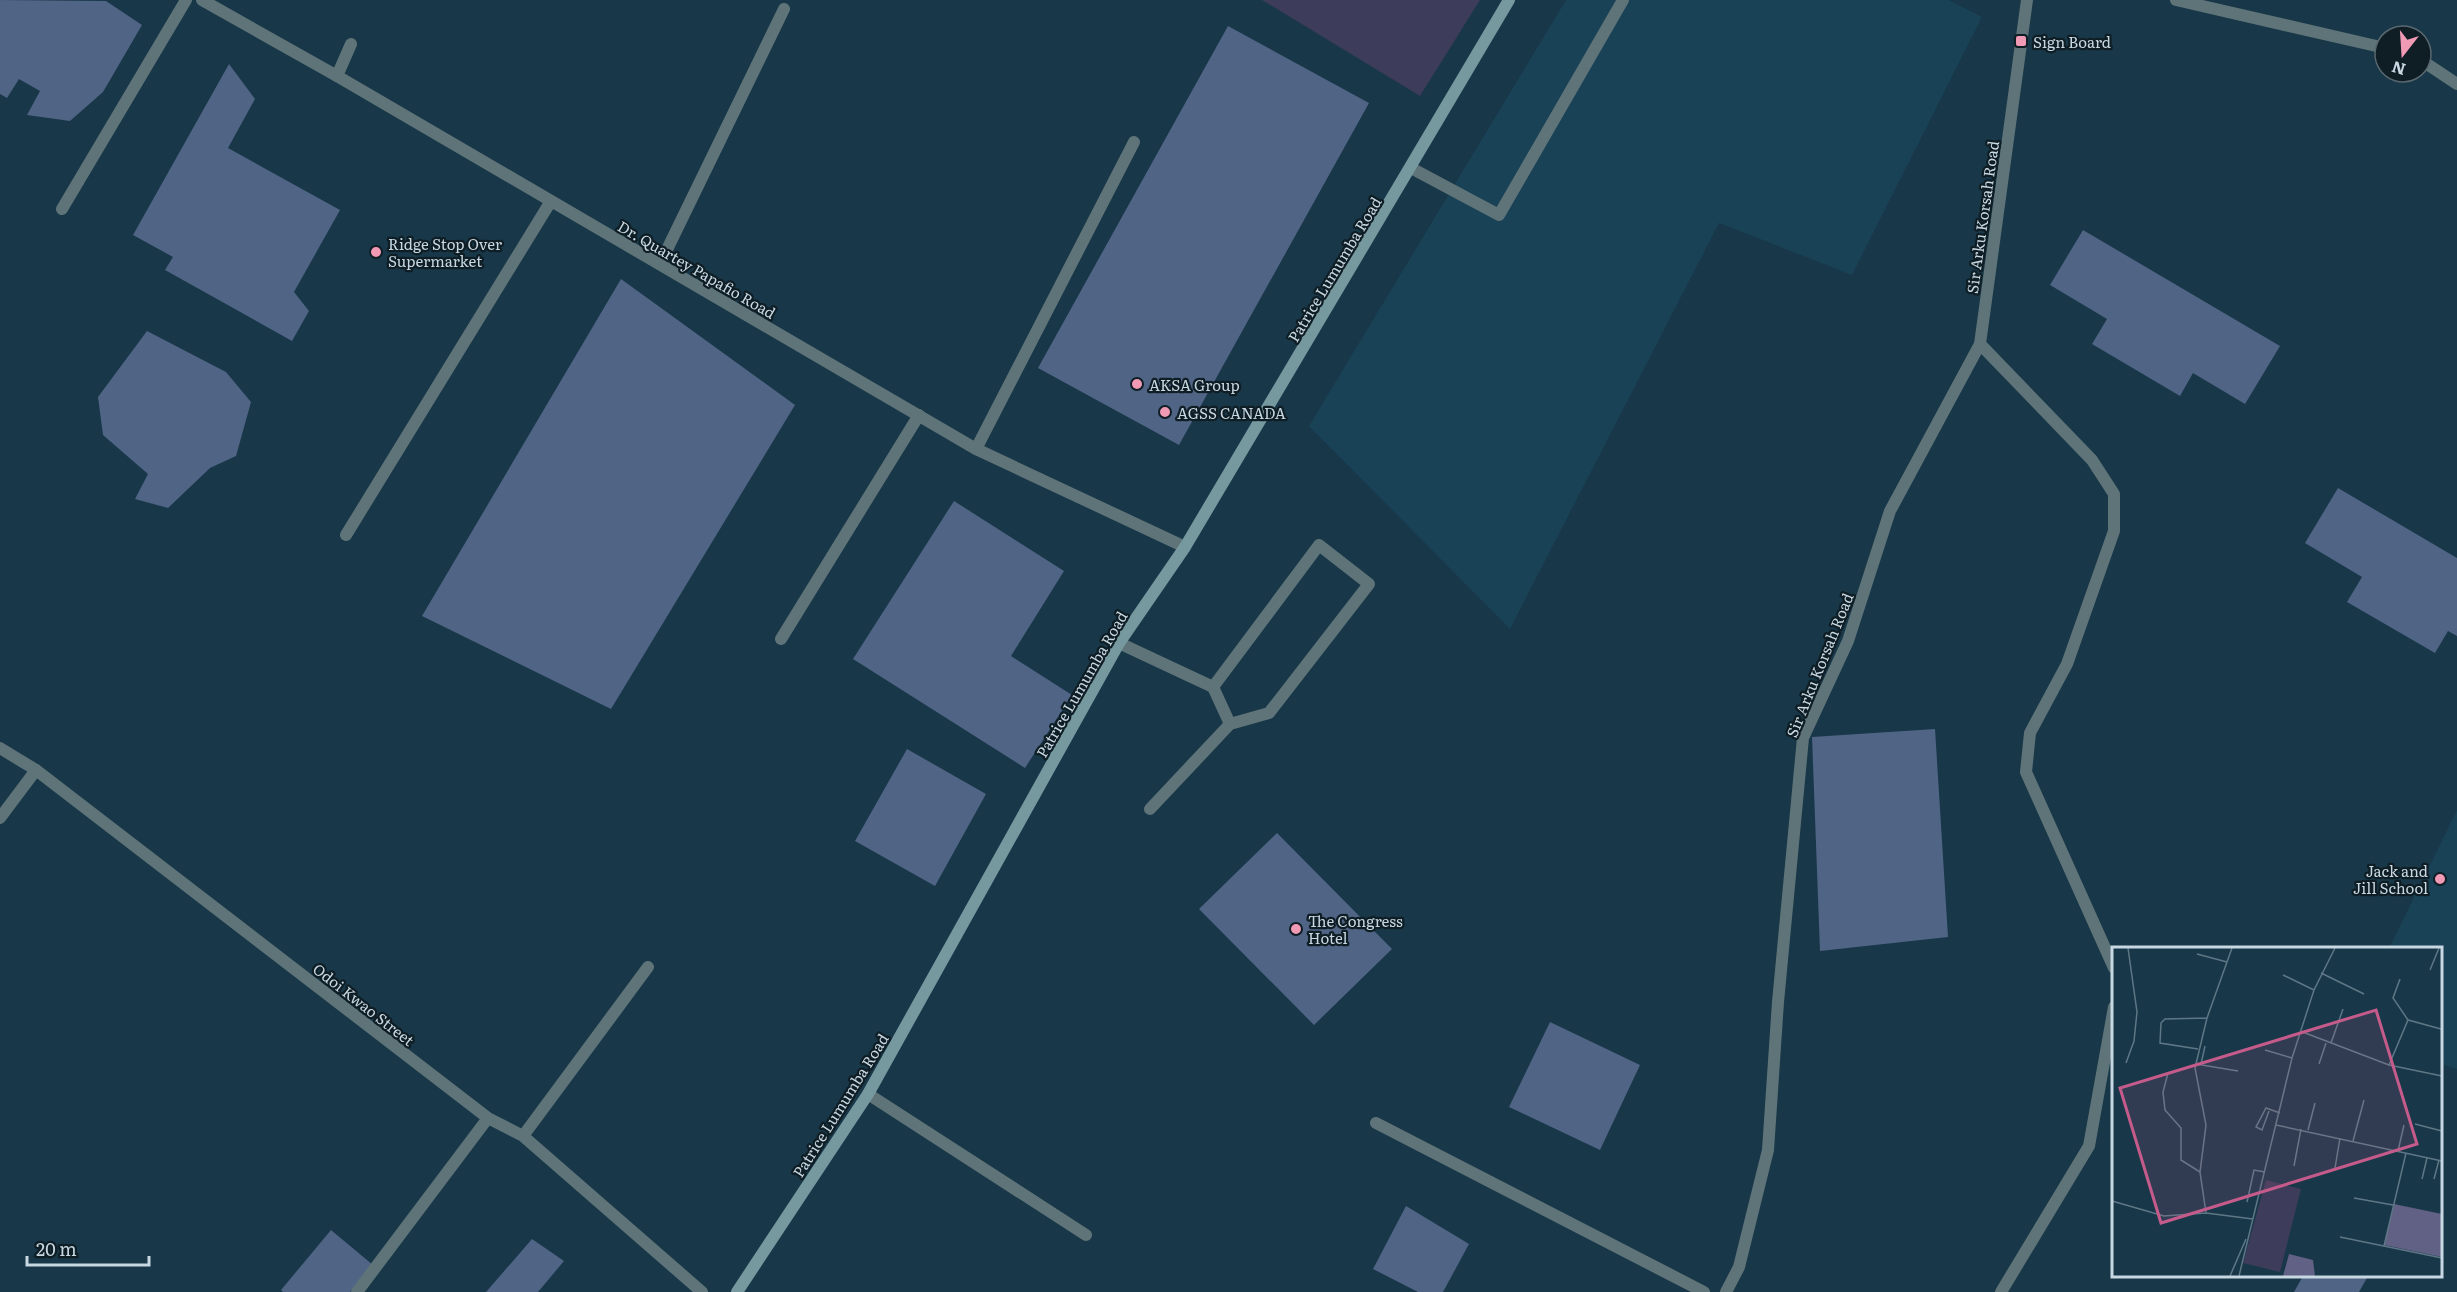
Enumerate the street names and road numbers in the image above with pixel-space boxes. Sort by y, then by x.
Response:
street label: Sir Arku Korsah Road [1960,139,2004,295]
street label: Patrice Lumumba Road [1281,192,1387,346]
street label: Dr. Quartey Papafio Road [614,214,780,324]
street label: Sir Arku Korsah Road [1779,589,1859,741]
street label: Patrice Lumumba Road [1030,606,1132,762]
street label: Odoi Kwao Street [308,957,420,1051]
street label: Patrice Lumumba Road [786,1029,894,1181]

